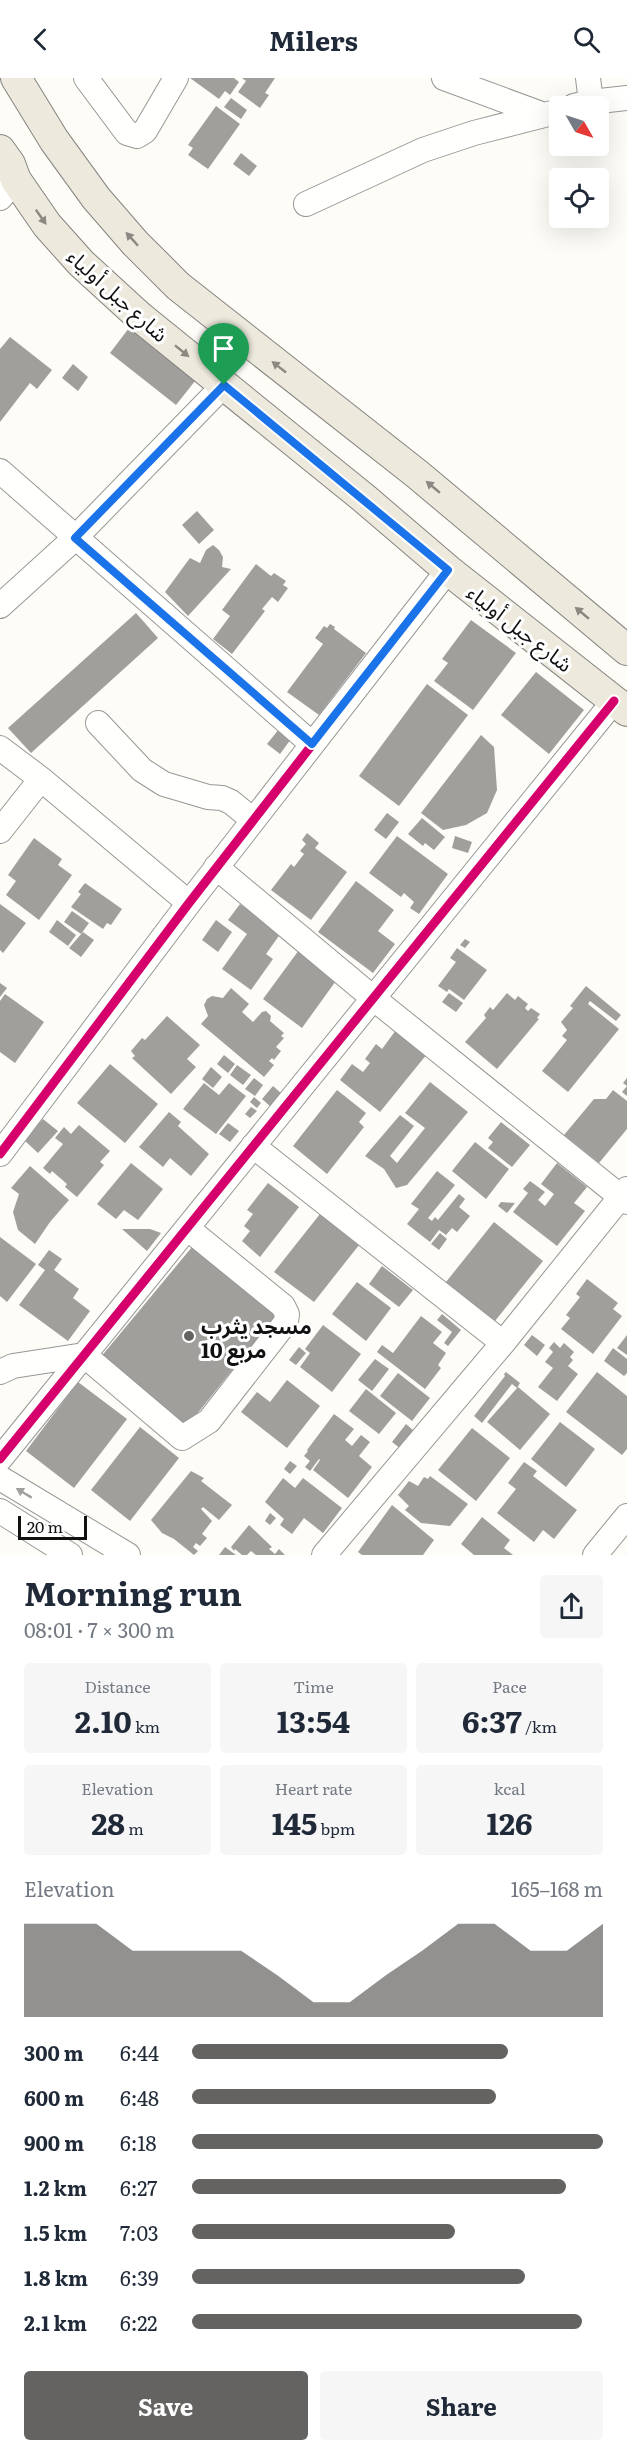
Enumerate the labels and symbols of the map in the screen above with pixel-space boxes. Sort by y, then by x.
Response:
north arrow [549,96,609,156]
one-way arrow [35,209,47,224]
one-way arrow [125,232,139,247]
street label: شارع جبل أولياء [60,240,176,349]
pin [198,323,249,385]
one-way arrow [174,345,190,358]
one-way arrow [272,361,287,373]
one-way arrow [425,481,441,494]
street label: شارع جبل أولياء [460,576,580,680]
one-way arrow [574,606,590,619]
place label: مسجد يثرب مربع 10 [201,1309,312,1366]
marker: مسجد يثرب مربع 10 [182,1329,196,1343]
one-way arrow [16,1487,32,1498]
scale bar [18,1513,87,1540]

